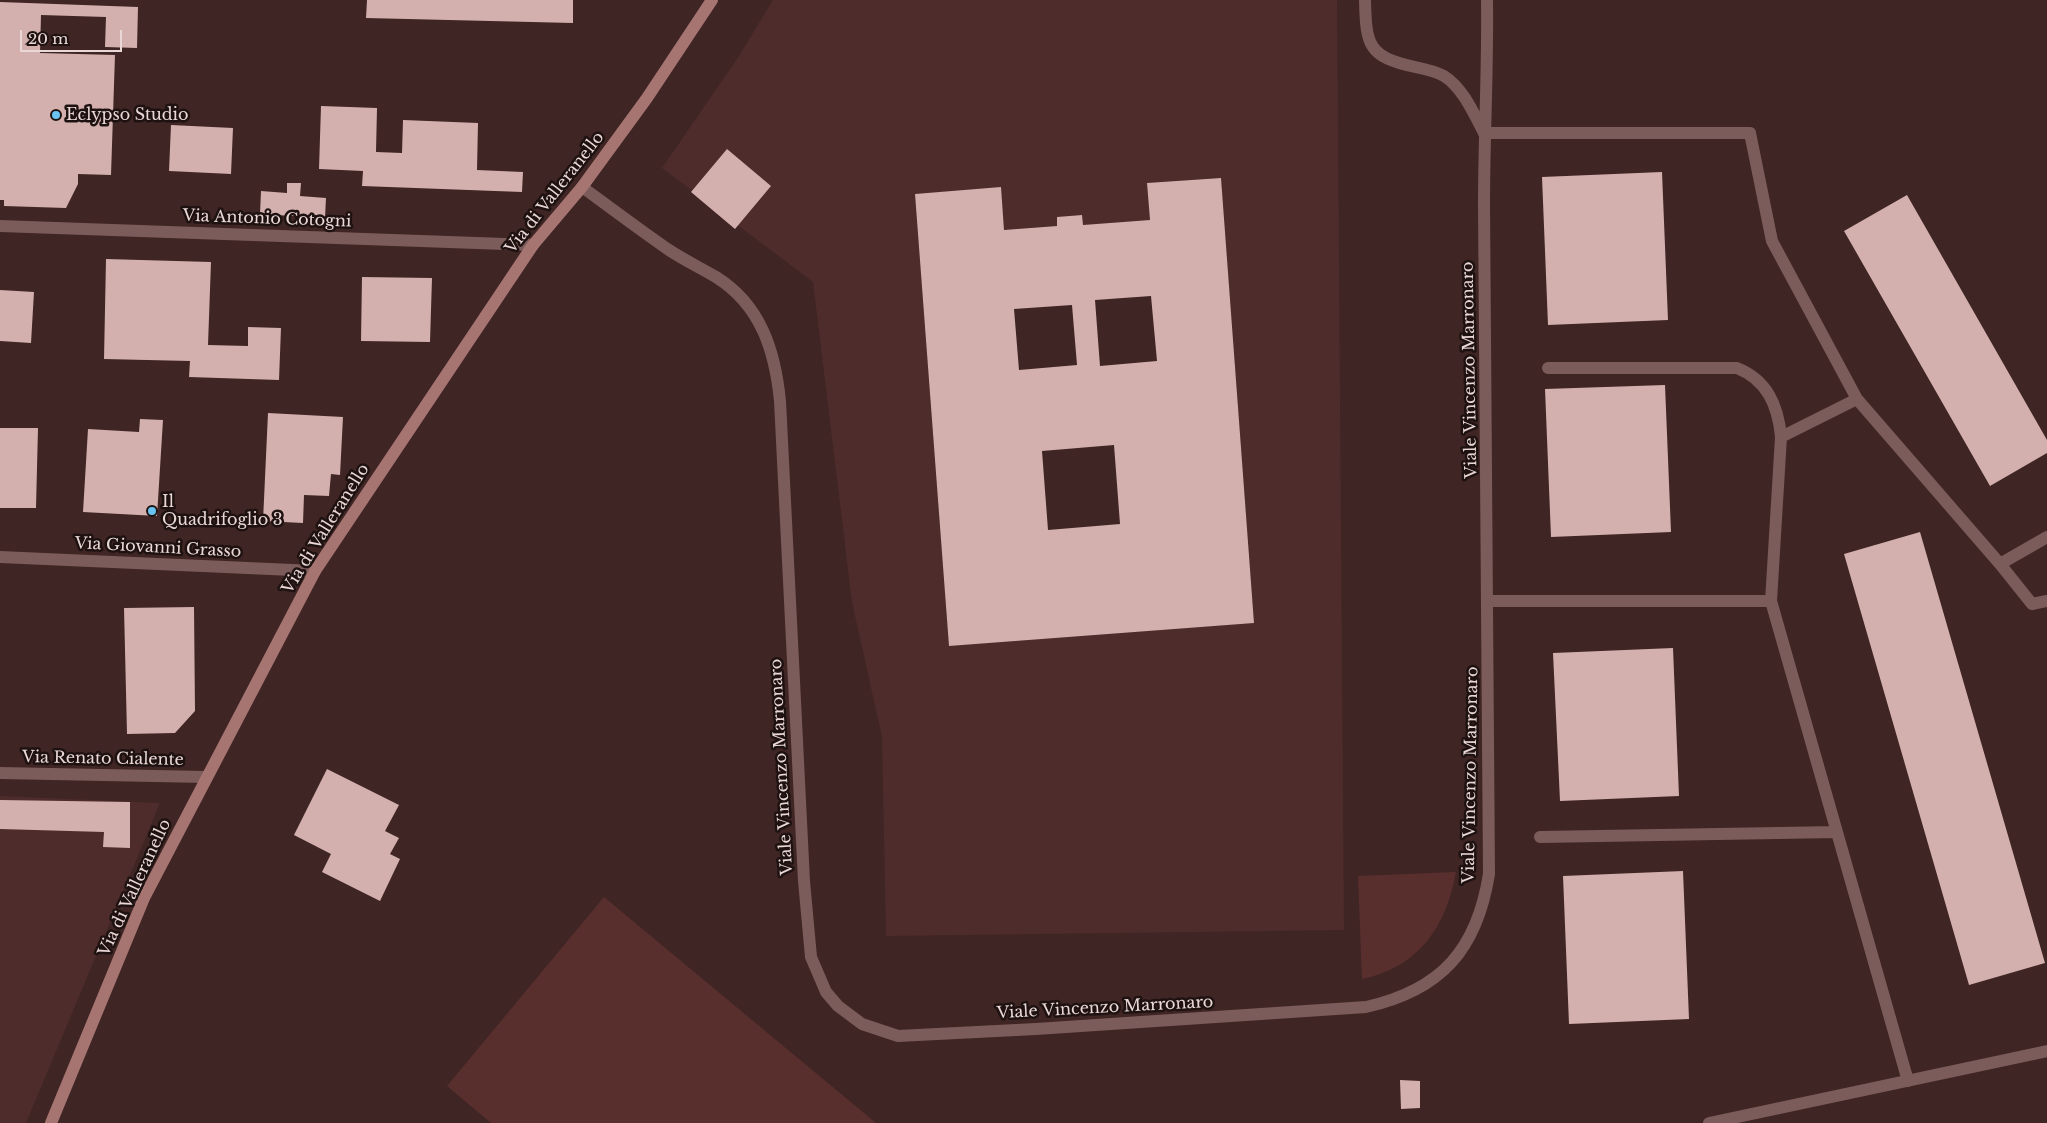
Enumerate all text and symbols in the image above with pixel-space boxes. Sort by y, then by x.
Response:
scale bar [22,20,125,52]
text: 20 m [28,29,68,48]
place label: Eclypso Studio [66,105,188,125]
marker: Eclypso Studio [50,109,62,121]
street label: Via di Valleranello [502,128,608,258]
street label: Via Antonio Cotogni [182,206,352,232]
street label: Viale Vincenzo Marronaro [1459,261,1481,479]
street label: Via di Valleranello [278,461,374,597]
place label: Il Quadrifoglio 3 [162,492,283,530]
marker: Il Quadrifoglio 3 [146,505,158,517]
street label: Via Giovanni Grasso [74,534,242,562]
street label: Viale Vincenzo Marronaro [767,658,797,876]
street label: Viale Vincenzo Marronaro [1460,666,1482,884]
street label: Via Renato Cialente [22,748,184,770]
street label: Via di Valleranello [95,816,175,960]
street label: Viale Vincenzo Marronaro [996,993,1214,1023]

